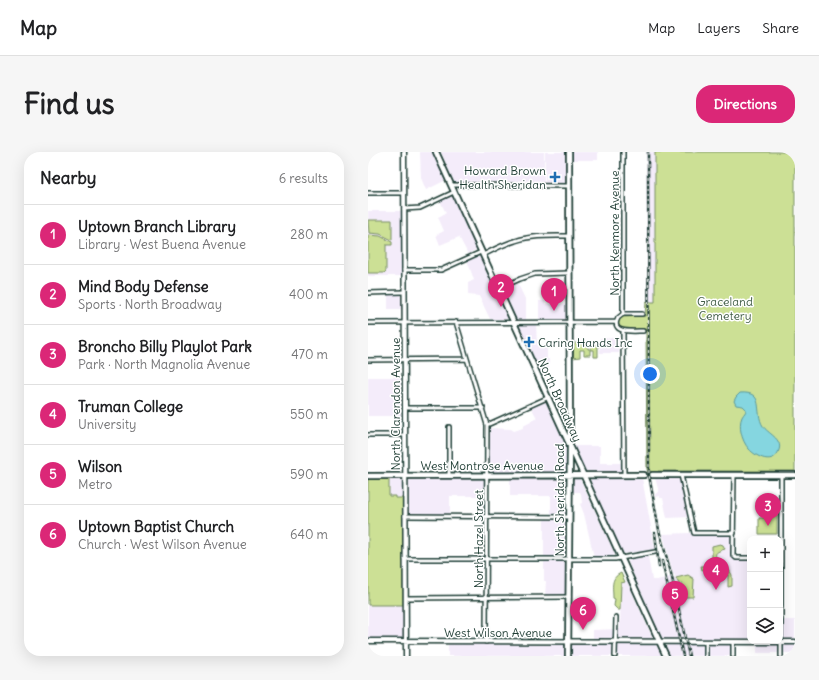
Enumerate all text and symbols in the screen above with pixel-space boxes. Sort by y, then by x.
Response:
text: Map [20,16,57,40]
text: Map [648,19,675,37]
text: Layers [697,19,740,37]
text: Share [762,19,799,37]
button: Directions [696,85,795,123]
text: Find us [24,86,115,122]
place label: Howard Brown Health Sheridan [459,163,546,192]
text: Nearby [40,167,96,189]
text: 6 results [279,170,328,187]
street label: North Kenmore Avenue [607,170,622,296]
marker: Howard Brown Health Sheridan [549,171,561,183]
text: Uptown Branch Library [78,217,236,236]
text: 1 [50,226,56,243]
text: 280 m [290,226,328,243]
text: Library · West Buena Avenue [78,236,246,253]
pin: 2 [488,274,514,307]
text: Mind Body Defense [78,277,209,296]
pin: 1 [541,278,567,311]
text: 2 [49,286,57,303]
text: 400 m [289,286,328,303]
park label: Graceland Cemetery [697,294,753,323]
text: Sports · North Broadway [78,296,222,313]
place label: Caring Hands Inc [538,335,633,350]
marker: Caring Hands Inc [523,336,535,348]
text: Broncho Billy Playlot Park [78,337,252,356]
street label: North Clarendon Avenue [388,338,403,470]
text: 3 [49,346,57,363]
text: 470 m [291,346,328,363]
text: Park · North Magnolia Avenue [78,356,250,373]
street label: North Broadway [535,356,585,444]
your location [640,364,660,384]
text: Truman College [78,397,183,416]
text: 4 [49,406,57,423]
text: 550 m [290,406,328,423]
text: University [78,416,136,433]
street label: North Sheridan Road [552,443,567,557]
text: Wilson [78,457,122,476]
street label: West Montrose Avenue [420,458,544,473]
text: 5 [49,466,57,483]
text: 590 m [290,466,328,483]
text: Metro [78,476,112,493]
street label: North Hazel Street [471,490,486,588]
pin: 3 [755,493,781,526]
text: Uptown Baptist Church [78,517,234,536]
text: 6 [49,526,57,543]
text: 640 m [290,526,328,543]
text: Church · West Wilson Avenue [78,536,247,553]
map controls [747,536,783,644]
button: + [747,536,783,572]
pin: 4 [703,557,729,590]
button: − [747,572,783,608]
pin: 5 [662,581,688,614]
pin: 6 [570,597,596,630]
button: layers [747,608,783,644]
street label: West Wilson Avenue [444,625,552,640]

